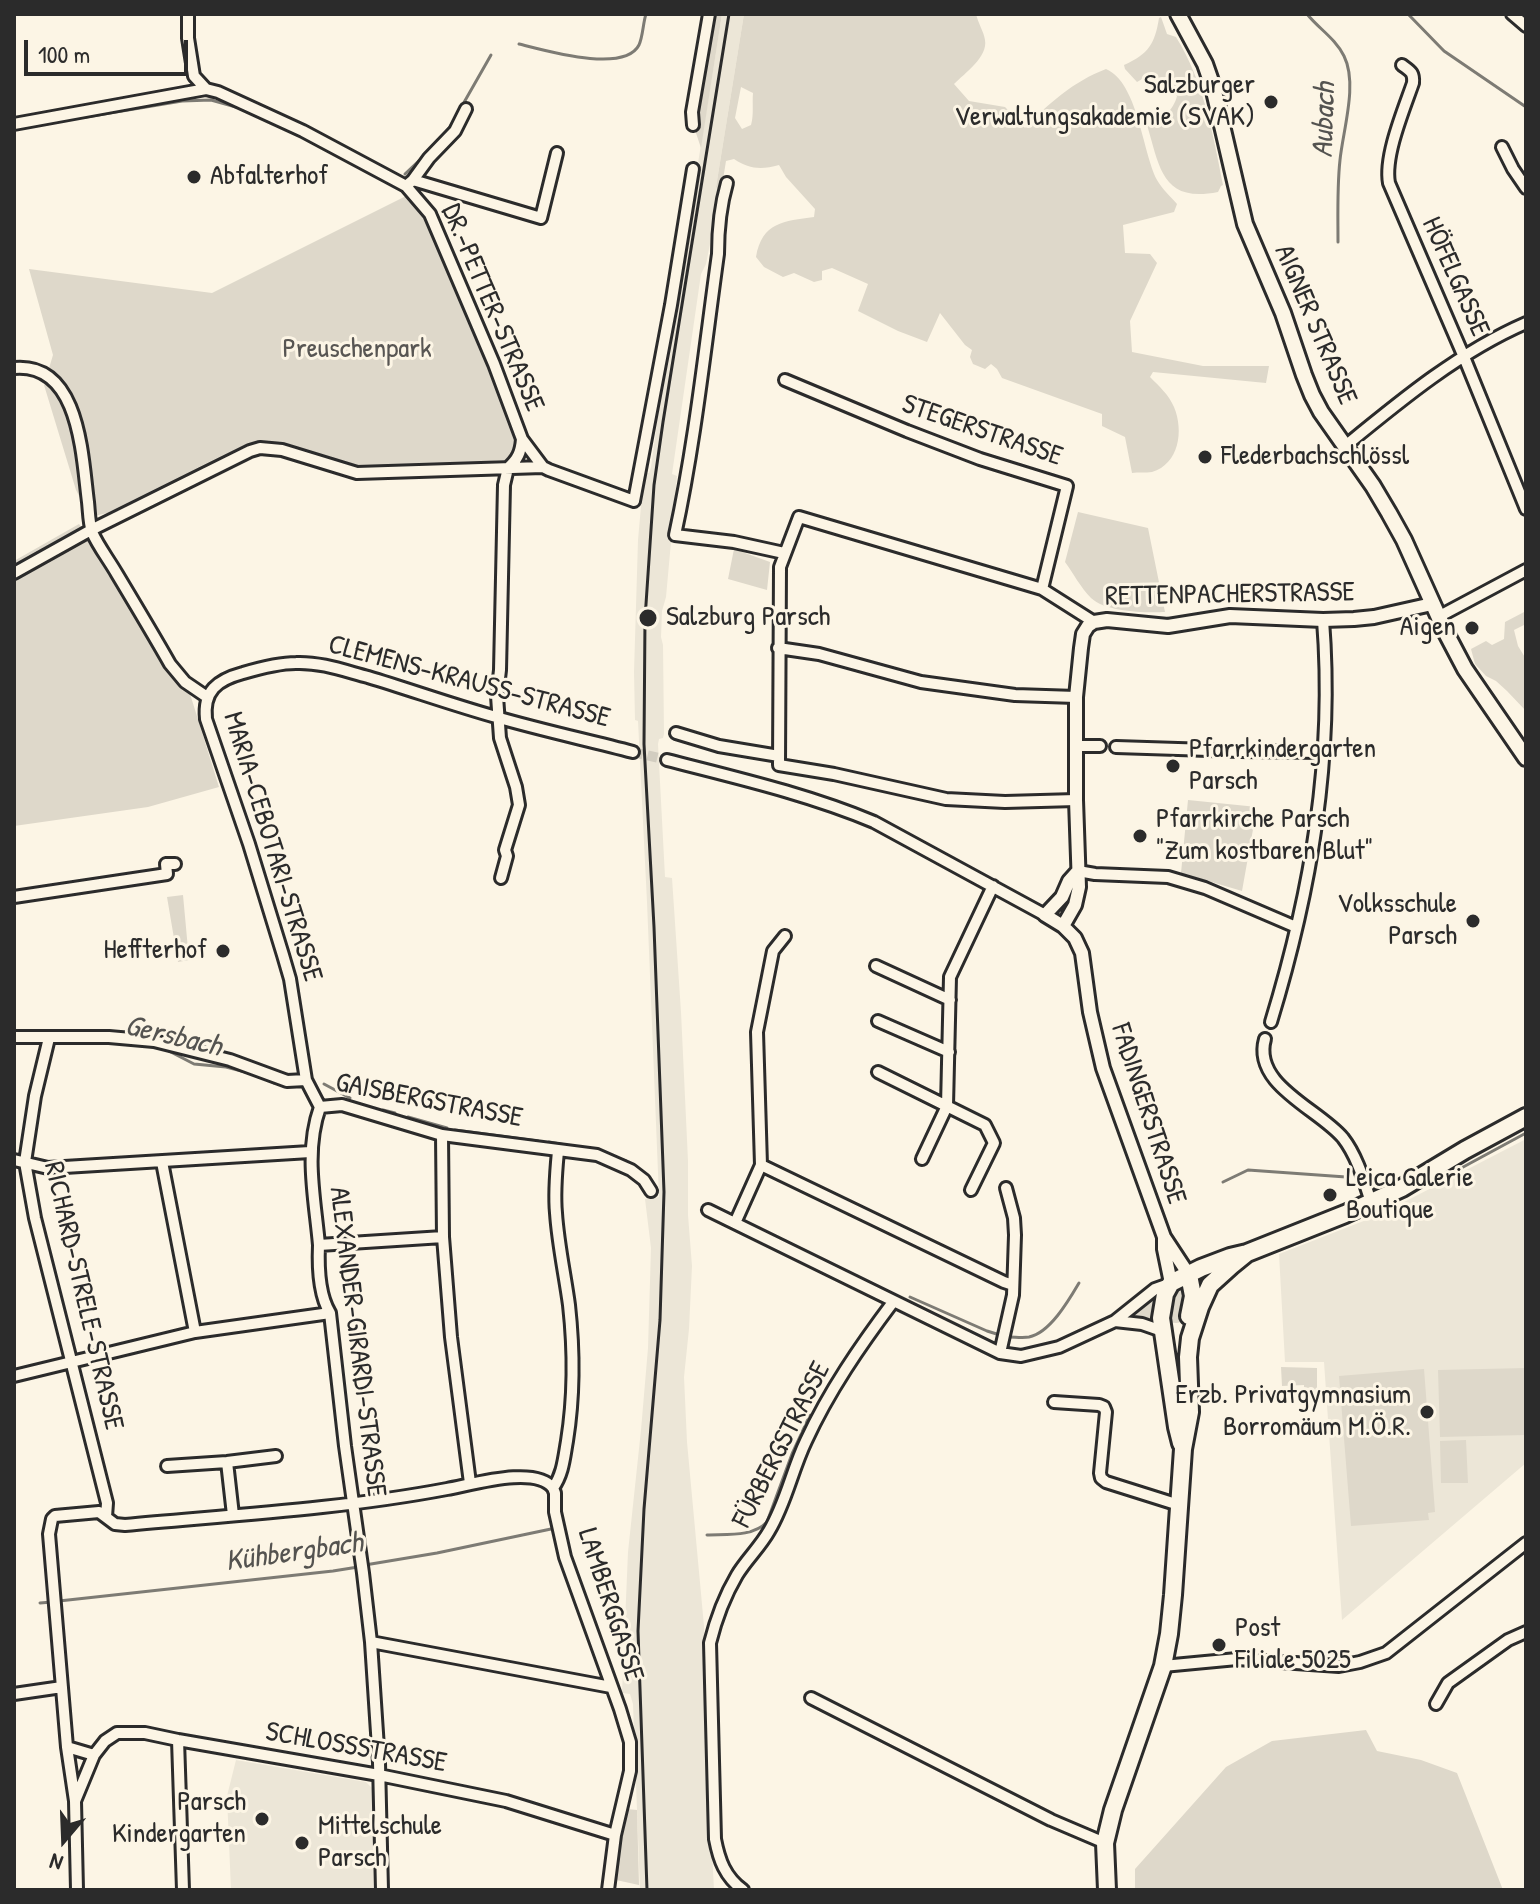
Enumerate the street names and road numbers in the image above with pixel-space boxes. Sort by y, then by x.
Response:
street label: DR.-PETTER-STRASSE [433,199,551,417]
street label: HÖFELGASSE [1414,212,1496,342]
street label: AIGNER STRASSE [1266,240,1364,410]
street label: STEGERSTRASSE [897,388,1067,474]
street label: RETTENPACHERSTRASSE [1105,576,1355,614]
street label: CLEMENS-KRAUSS-STRASSE [325,628,613,736]
street label: MARIA-CEBOTARI-STRASSE [215,708,329,986]
street label: FADINGERSTRASSE [1103,1019,1193,1209]
street label: GAISBERGSTRASSE [333,1066,525,1136]
street label: RICHARD-STRELE-STRASSE [36,1159,130,1433]
street label: ALEXANDER-GIRARDI-STRASSE [321,1185,393,1499]
street label: FÜRBERGSTRASSE [726,1356,838,1534]
street label: LAMBERGGASSE [570,1524,650,1686]
street label: SCHLOSSSTRASSE [263,1716,449,1780]

